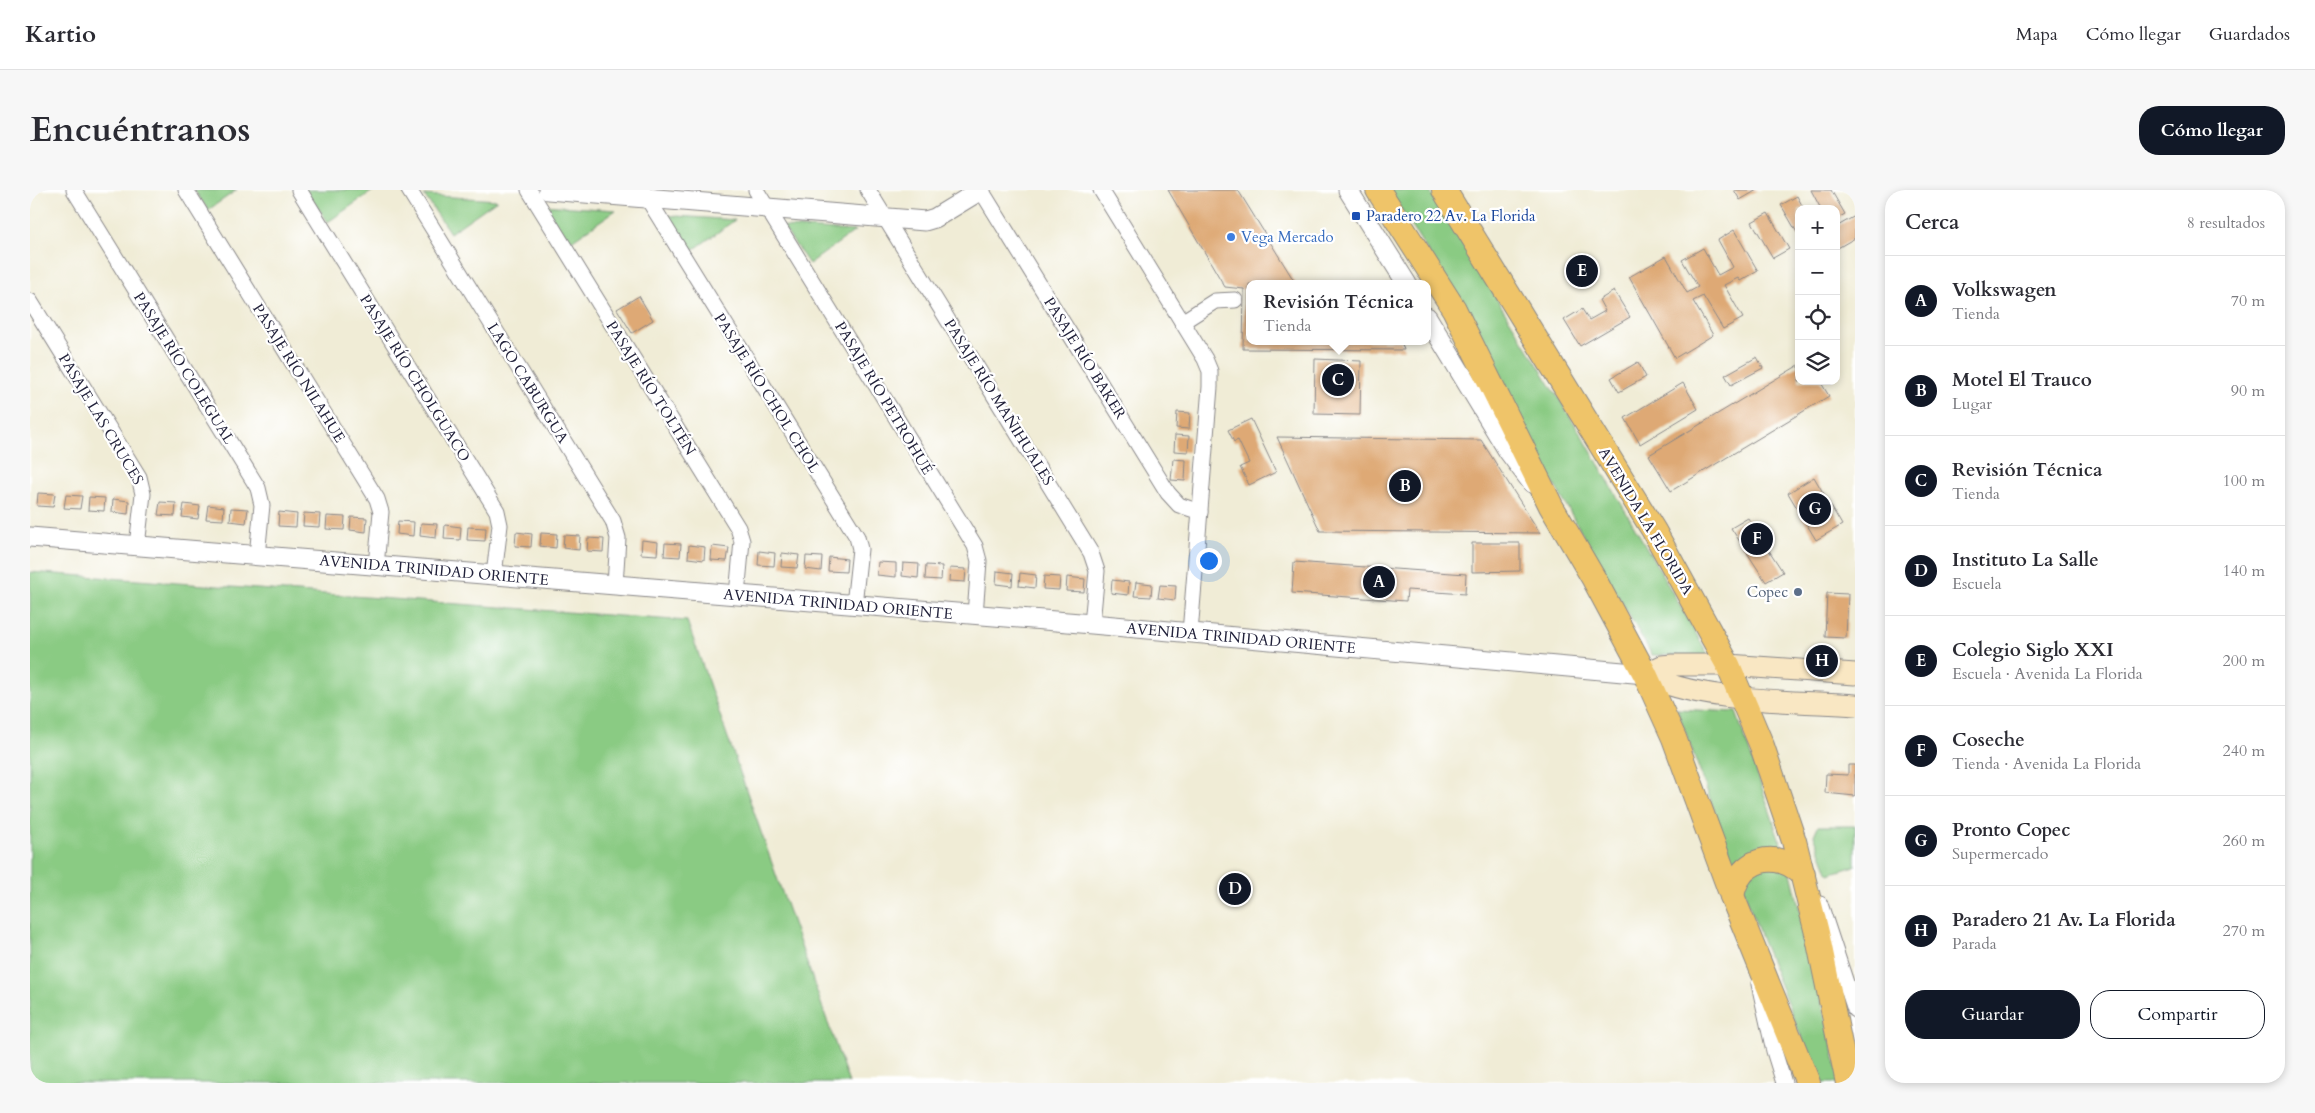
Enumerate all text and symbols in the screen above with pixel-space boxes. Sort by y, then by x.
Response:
text: Kartio [25,18,96,51]
text: Mapa [2016,22,2058,47]
text: Cómo llegar [2086,22,2181,47]
text: Guardados [2209,22,2290,47]
text: Encuéntranos [30,106,251,154]
button: Cómo llegar [2139,106,2285,155]
map controls [1795,205,1840,385]
button: + [1795,205,1840,250]
place label: Paradero 22 Av. La Florida [1366,206,1536,226]
text: Cerca [1905,208,1959,237]
marker: Paradero 22 Av. La Florida [1350,210,1362,222]
text: 8 resultados [2187,212,2265,234]
place label: Vega Mercado [1241,227,1334,247]
marker: Vega Mercado [1225,231,1237,243]
button: − [1795,250,1840,295]
pin: E [1566,252,1598,290]
text: Volkswagen [1952,277,2057,303]
popup [1246,280,1431,345]
street label: PASAJE RÍO COLEGUAL [129,288,239,448]
text: Revisión Técnica [1263,289,1414,315]
street label: PASAJE RÍO CHOLGUACO [355,290,475,466]
text: A [1915,290,1927,312]
text: 70 m [2231,290,2265,312]
street label: PASAJE RÍO BAKER [1039,293,1131,423]
button: locate [1795,295,1840,340]
street label: PASAJE RÍO NILAHUE [248,300,350,446]
text: Tienda [1952,303,2000,325]
street label: PASAJE RÍO CHOL CHOL [710,309,825,477]
street label: PASAJE RÍO MAÑIHUALES [939,315,1059,489]
text: Tienda [1263,315,1311,337]
street label: PASAJE RÍO TOLTÉN [602,317,701,459]
street label: PASAJE RÍO PETROHUÉ [830,318,938,478]
street label: LAGO CABURGUA [483,319,573,447]
button: layers [1795,340,1840,385]
street label: PASAJE LAS CRUCES [54,350,148,488]
pin: C [1322,361,1354,399]
text: Motel El Trauco [1952,367,2092,393]
text: B [1915,380,1927,402]
text: 90 m [2231,380,2265,402]
text: Lugar [1952,393,1992,415]
street label: AVENIDA LA FLORIDA [1594,444,1698,599]
text: Revisión Técnica [1952,457,2102,483]
pin: B [1389,467,1421,505]
text: C [1915,470,1927,492]
text: 100 m [2223,470,2265,492]
text: Tienda [1952,483,2000,505]
pin: G [1799,490,1831,528]
pin: F [1741,520,1773,558]
text: Instituto La Salle [1952,547,2099,573]
your location [1196,548,1222,574]
street label: AVENIDA TRINIDAD ORIENTE [319,550,549,590]
text: D [1914,560,1928,582]
text: 140 m [2223,560,2265,582]
pin: A [1363,563,1395,601]
text: Escuela [1952,573,2002,595]
place label: Copec [1747,582,1788,602]
street label: AVENIDA TRINIDAD ORIENTE [723,584,953,624]
marker: Copec [1792,586,1804,598]
street label: AVENIDA TRINIDAD ORIENTE [1126,618,1356,658]
text: Colegio Siglo XXI [1952,637,2114,663]
pin: H [1806,642,1838,680]
text: E [1916,650,1926,672]
text: 200 m [2223,650,2265,672]
text: Escuela · Avenida La Florida [1952,663,2143,685]
text: Coseche [1952,727,2025,753]
text: F [1916,740,1926,762]
text: 240 m [2223,740,2265,762]
text: Tienda · Avenida La Florida [1952,753,2141,775]
text: Pronto Copec [1952,817,2070,843]
text: G [1914,830,1928,852]
text: 260 m [2223,830,2265,852]
text: Supermercado [1952,843,2048,865]
pin: D [1219,870,1251,908]
text: Paradero 21 Av. La Florida [1952,907,2176,933]
text: H [1914,920,1928,942]
text: 270 m [2223,920,2265,942]
text: Parada [1952,933,1997,955]
button: Guardar [1905,990,2080,1039]
button: Compartir [2090,990,2265,1039]

